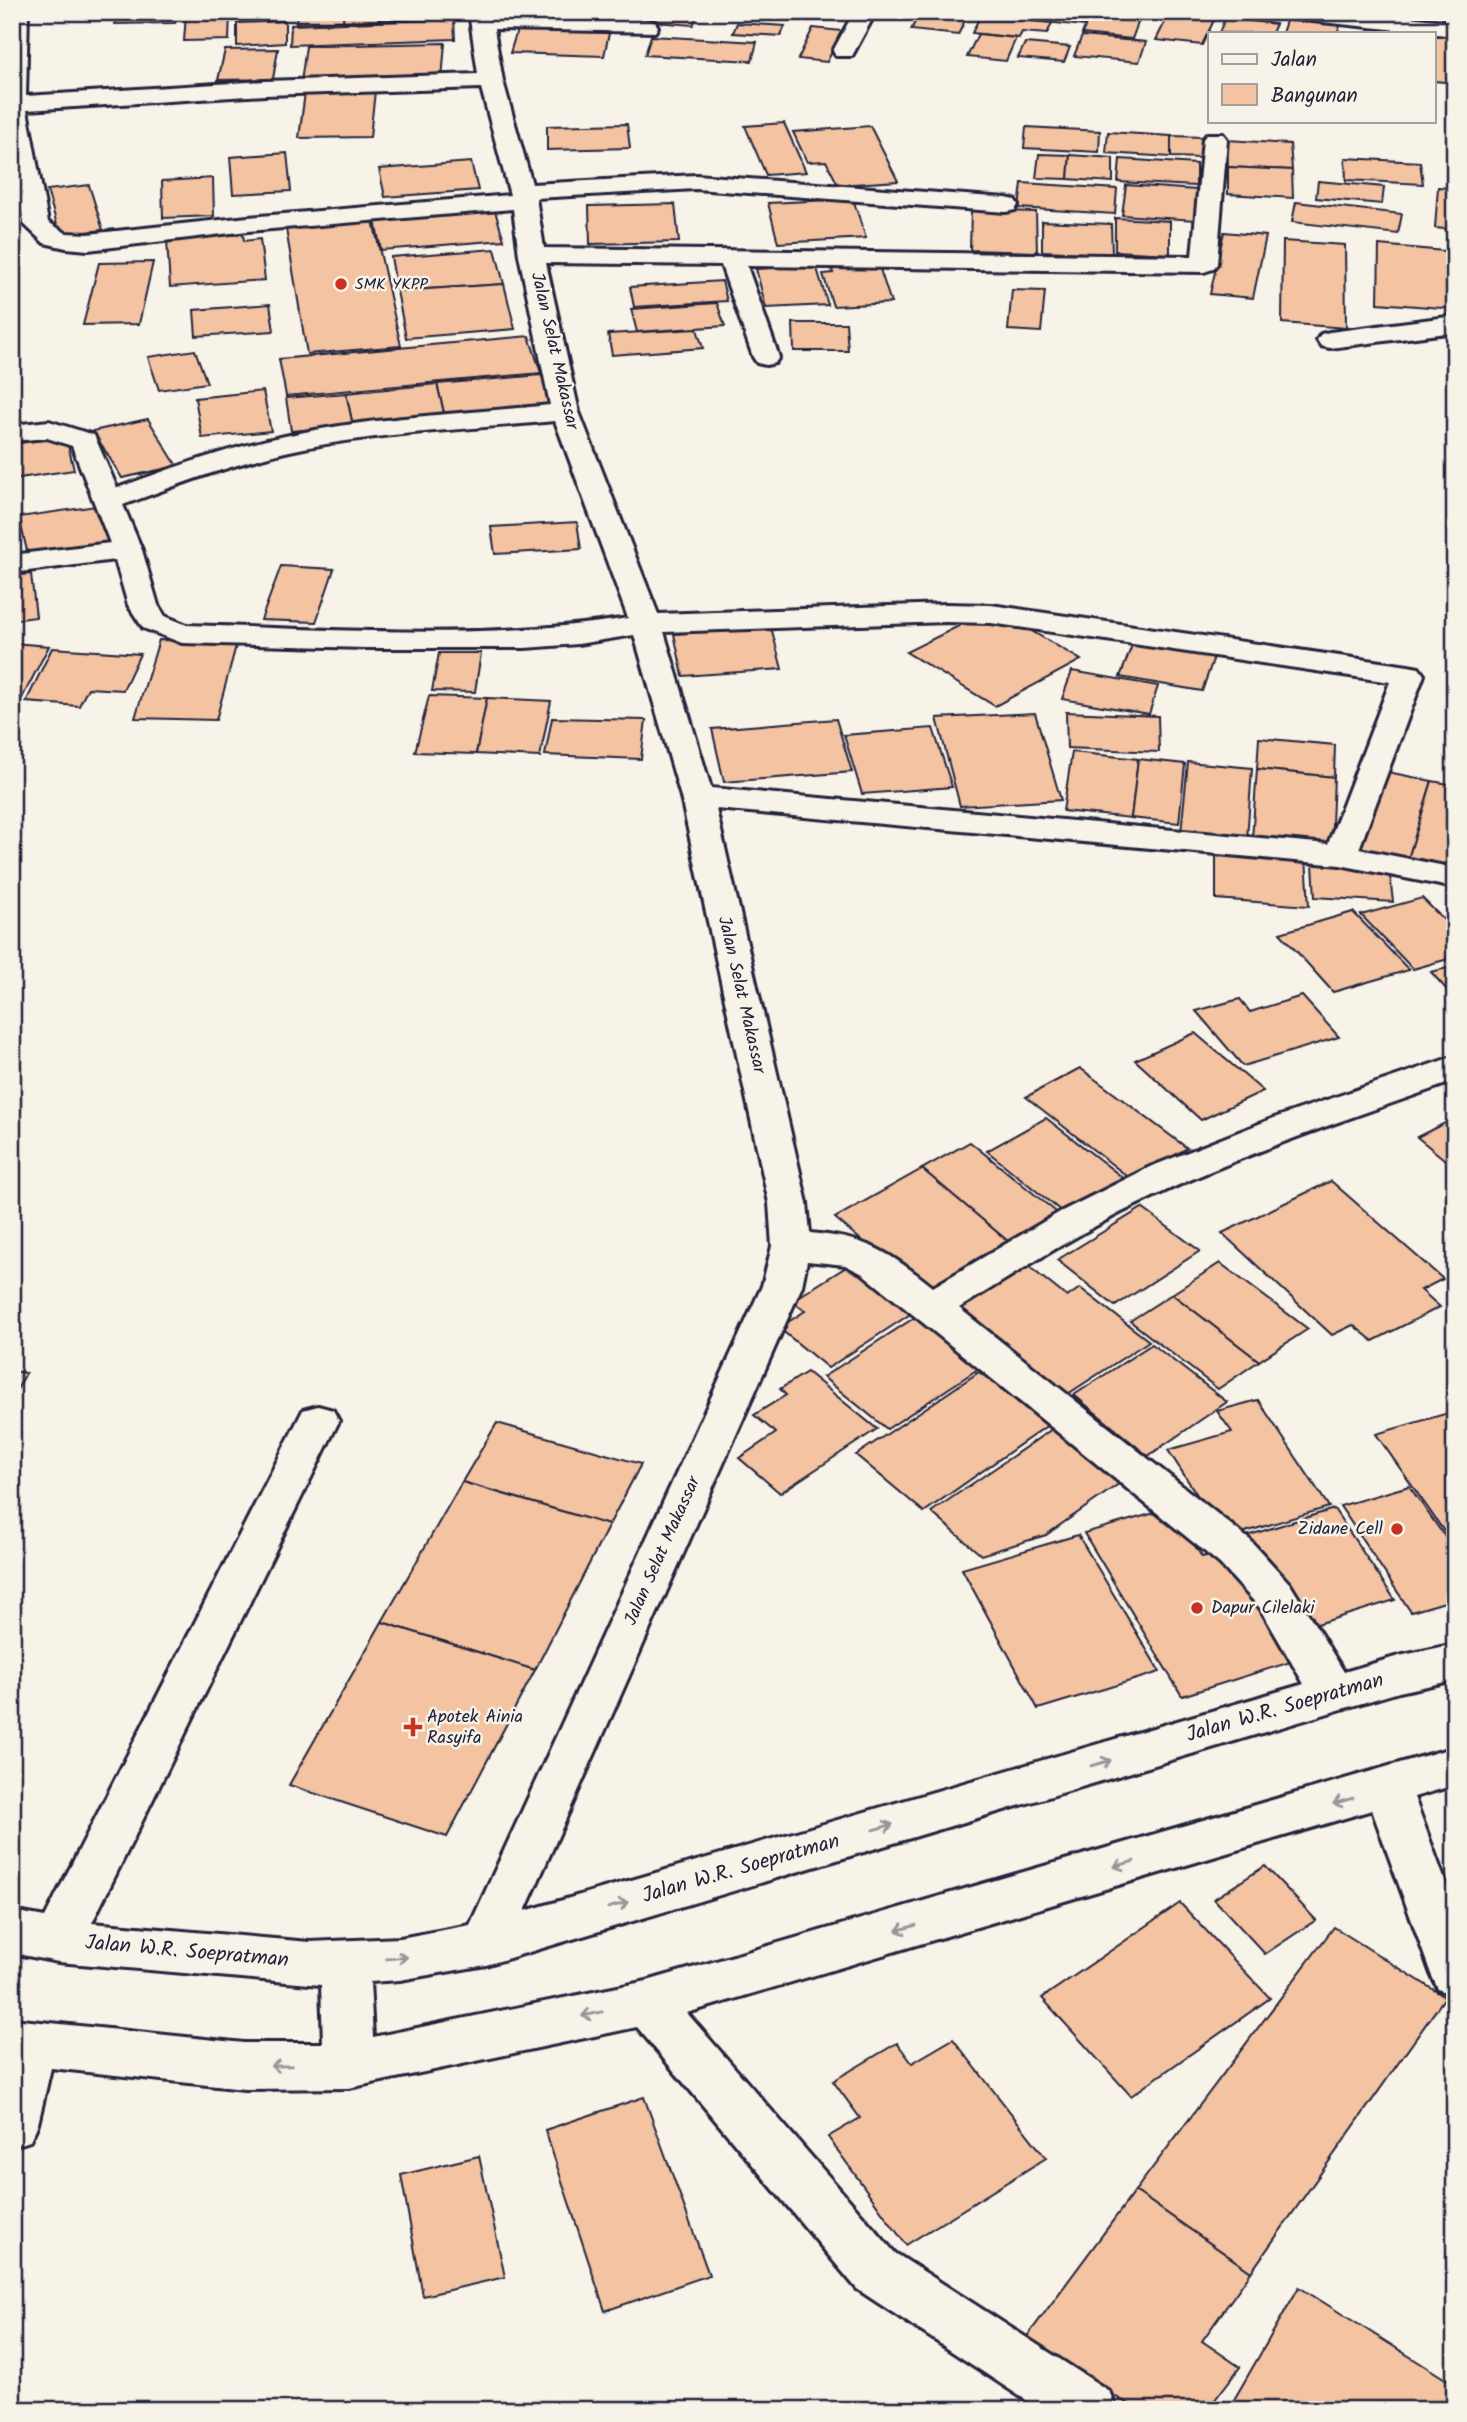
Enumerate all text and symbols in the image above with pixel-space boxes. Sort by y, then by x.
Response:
legend [1208,32,1436,122]
text: Jalan [1271,44,1317,77]
text: Bangunan [1271,80,1358,113]
street label: Jalan Selat Makassar [522,270,586,433]
place label: SMK YKPP [355,272,428,297]
marker: SMK YKPP [333,276,349,292]
street label: Jalan Selat Makassar [709,914,773,1077]
street label: Jalan Selat Makassar [617,1471,709,1630]
place label: Zidane Cell [1298,1515,1384,1544]
marker: Zidane Cell [1389,1521,1405,1537]
place label: Dapur Cilelaki [1211,1594,1315,1623]
marker: Dapur Cilelaki [1189,1600,1205,1616]
street label: Jalan W.R. Soepratman [1182,1664,1388,1752]
place label: Apotek Ainia Rasyifa [427,1703,523,1753]
marker: Apotek Ainia Rasyifa [405,1719,421,1735]
one-way arrow [1090,1755,1112,1768]
one-way arrow [1332,1796,1354,1809]
one-way arrow [871,1820,894,1833]
street label: Jalan W.R. Soepratman [638,1825,844,1913]
one-way arrow [1113,1859,1135,1872]
one-way arrow [606,1898,628,1911]
one-way arrow [895,1922,917,1935]
street label: Jalan W.R. Soepratman [84,1927,290,1977]
one-way arrow [385,1952,408,1965]
one-way arrow [581,2008,604,2022]
one-way arrow [270,2059,293,2072]

